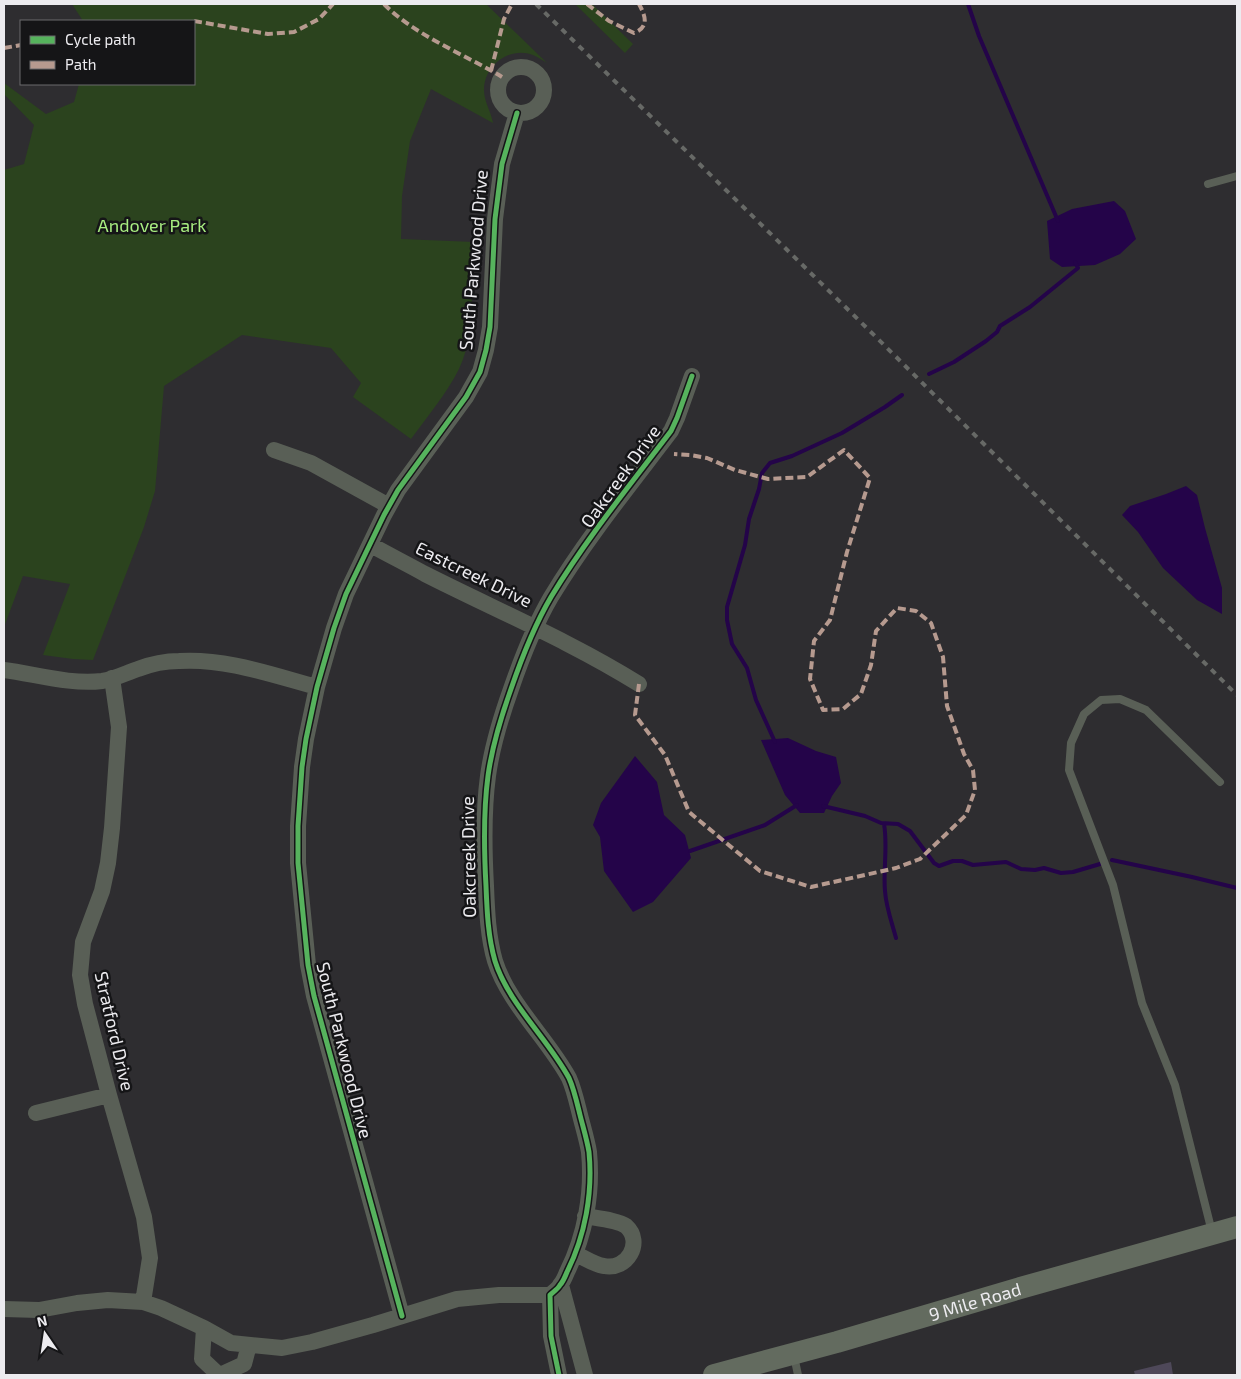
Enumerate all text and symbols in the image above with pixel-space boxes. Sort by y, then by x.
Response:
legend [20,20,195,85]
text: Cycle path [65,30,136,48]
text: Path [65,55,96,73]
street label: South Parkwood Drive [454,169,492,351]
park label: Andover Park [98,214,206,236]
street label: Oakcreek Drive [575,420,665,532]
street label: Eastcreek Drive [412,536,536,612]
street label: Oakcreek Drive [456,796,480,918]
street label: South Parkwood Drive [312,960,378,1140]
street label: Stratford Drive [91,969,139,1093]
street label: 9 Mile Road [926,1277,1024,1325]
north arrow [20,1309,70,1359]
text: N [35,1311,49,1330]

